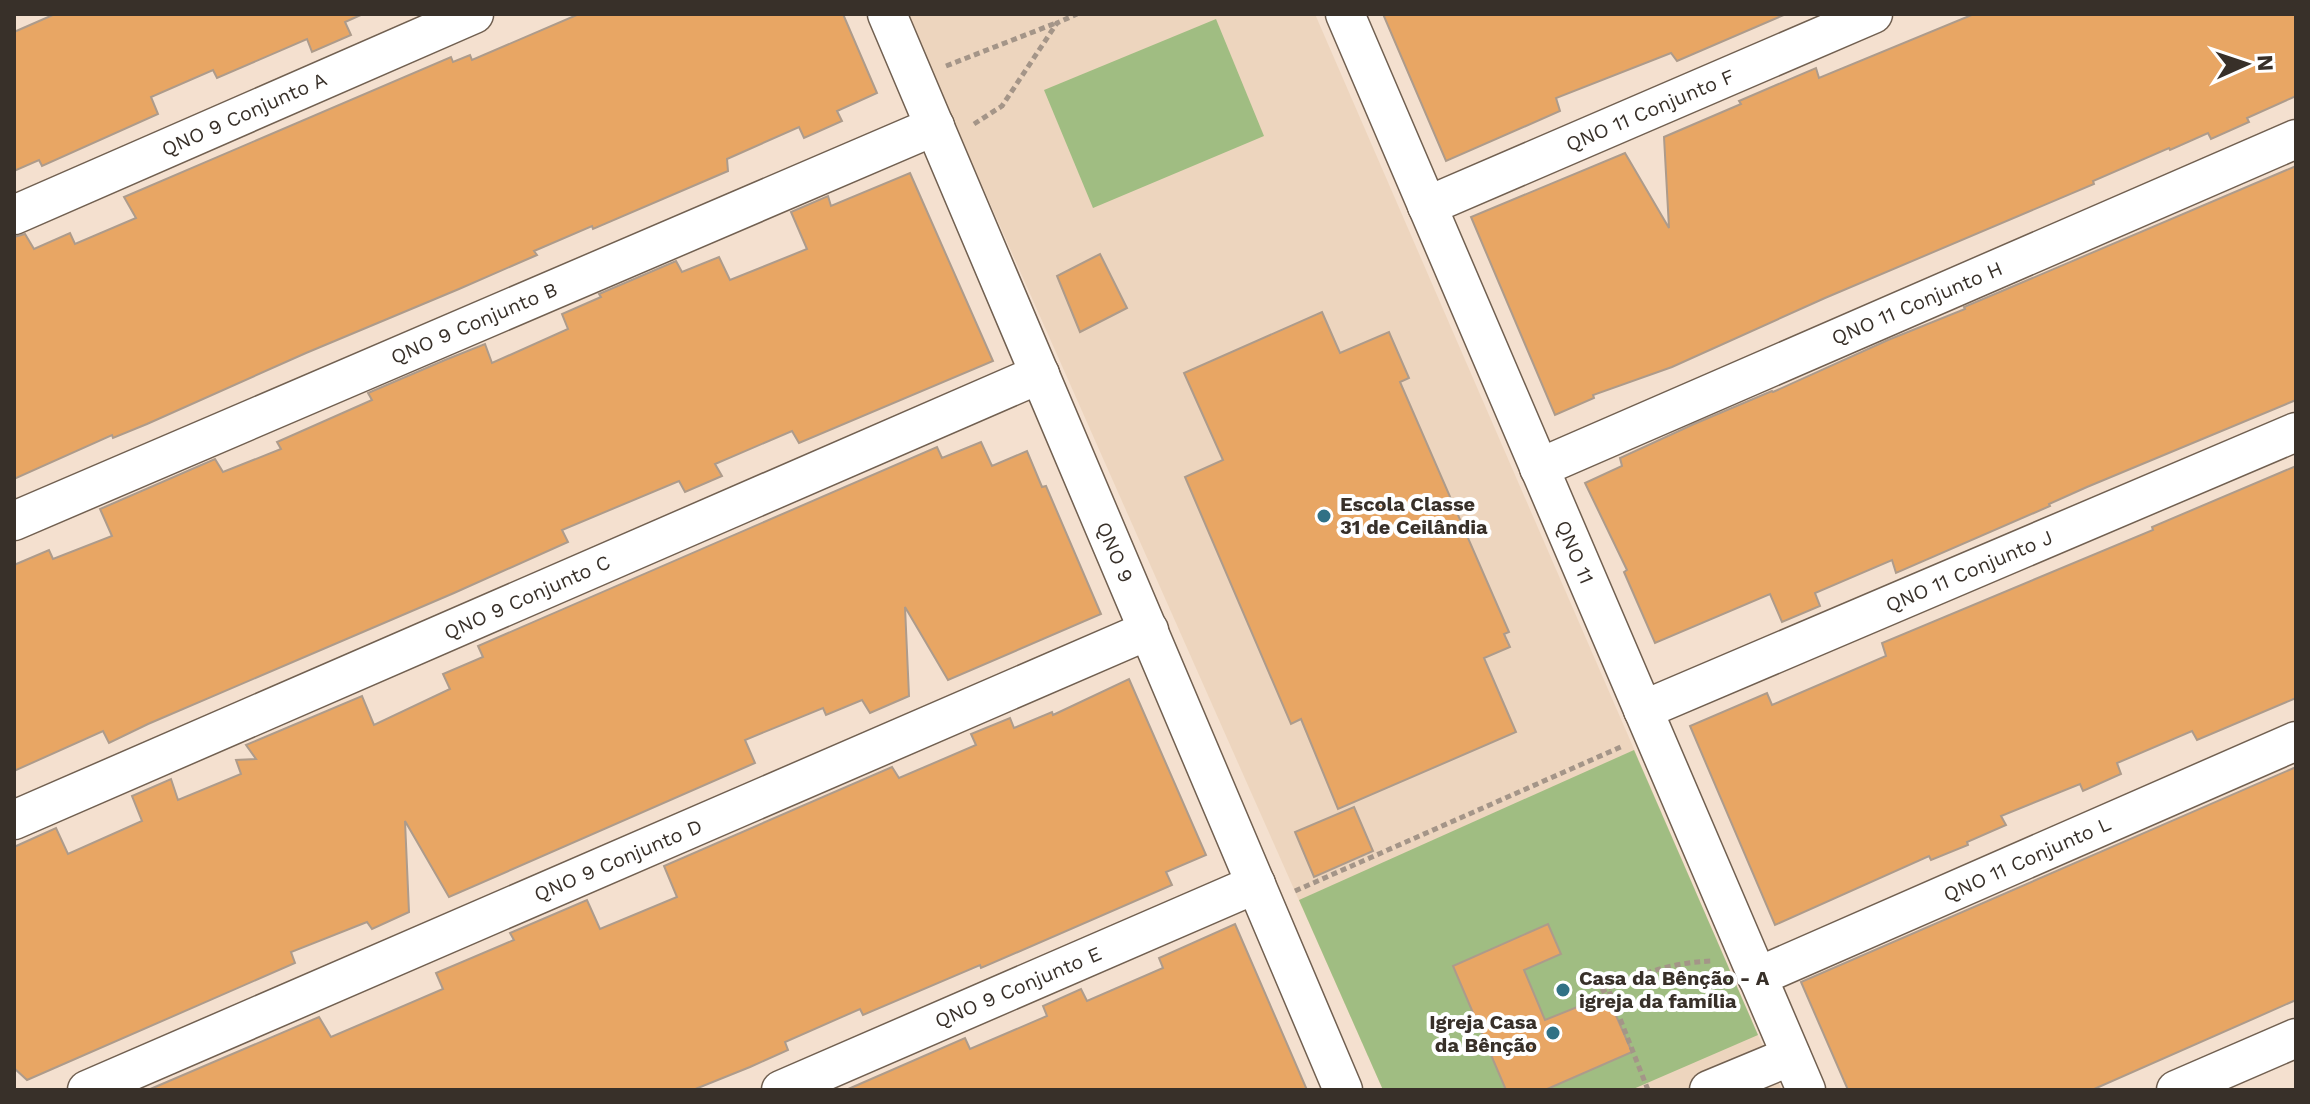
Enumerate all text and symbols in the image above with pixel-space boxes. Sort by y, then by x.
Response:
north arrow [2206,24,2286,104]
text: N [2253,54,2278,72]
street label: QNO 11 Conjunto F [1562,64,1738,156]
street label: QNO 9 Conjunto A [158,67,330,161]
street label: QNO 11 Conjunto H [1828,256,2006,350]
street label: QNO 9 Conjunto B [387,277,561,369]
place label: Escola Classe 31 de Ceilândia [1340,492,1488,539]
marker: Escola Classe 31 de Ceilândia [1315,507,1333,525]
street label: QNO 11 [1551,517,1599,587]
street label: QNO 9 [1091,518,1139,586]
street label: QNO 11 Conjunto J [1882,525,2056,617]
street label: QNO 9 Conjunto C [440,550,614,644]
street label: QNO 11 Conjunto L [1940,811,2114,907]
street label: QNO 9 Conjunto D [530,814,706,906]
street label: QNO 9 Conjunto E [931,941,1105,1033]
place label: Casa da Bênção - A igreja da família [1579,966,1770,1013]
marker: Casa da Bênção - A igreja da família [1554,981,1572,999]
place label: Igreja Casa da Bênção [1429,1010,1537,1057]
marker: Igreja Casa da Bênção [1544,1024,1562,1042]

